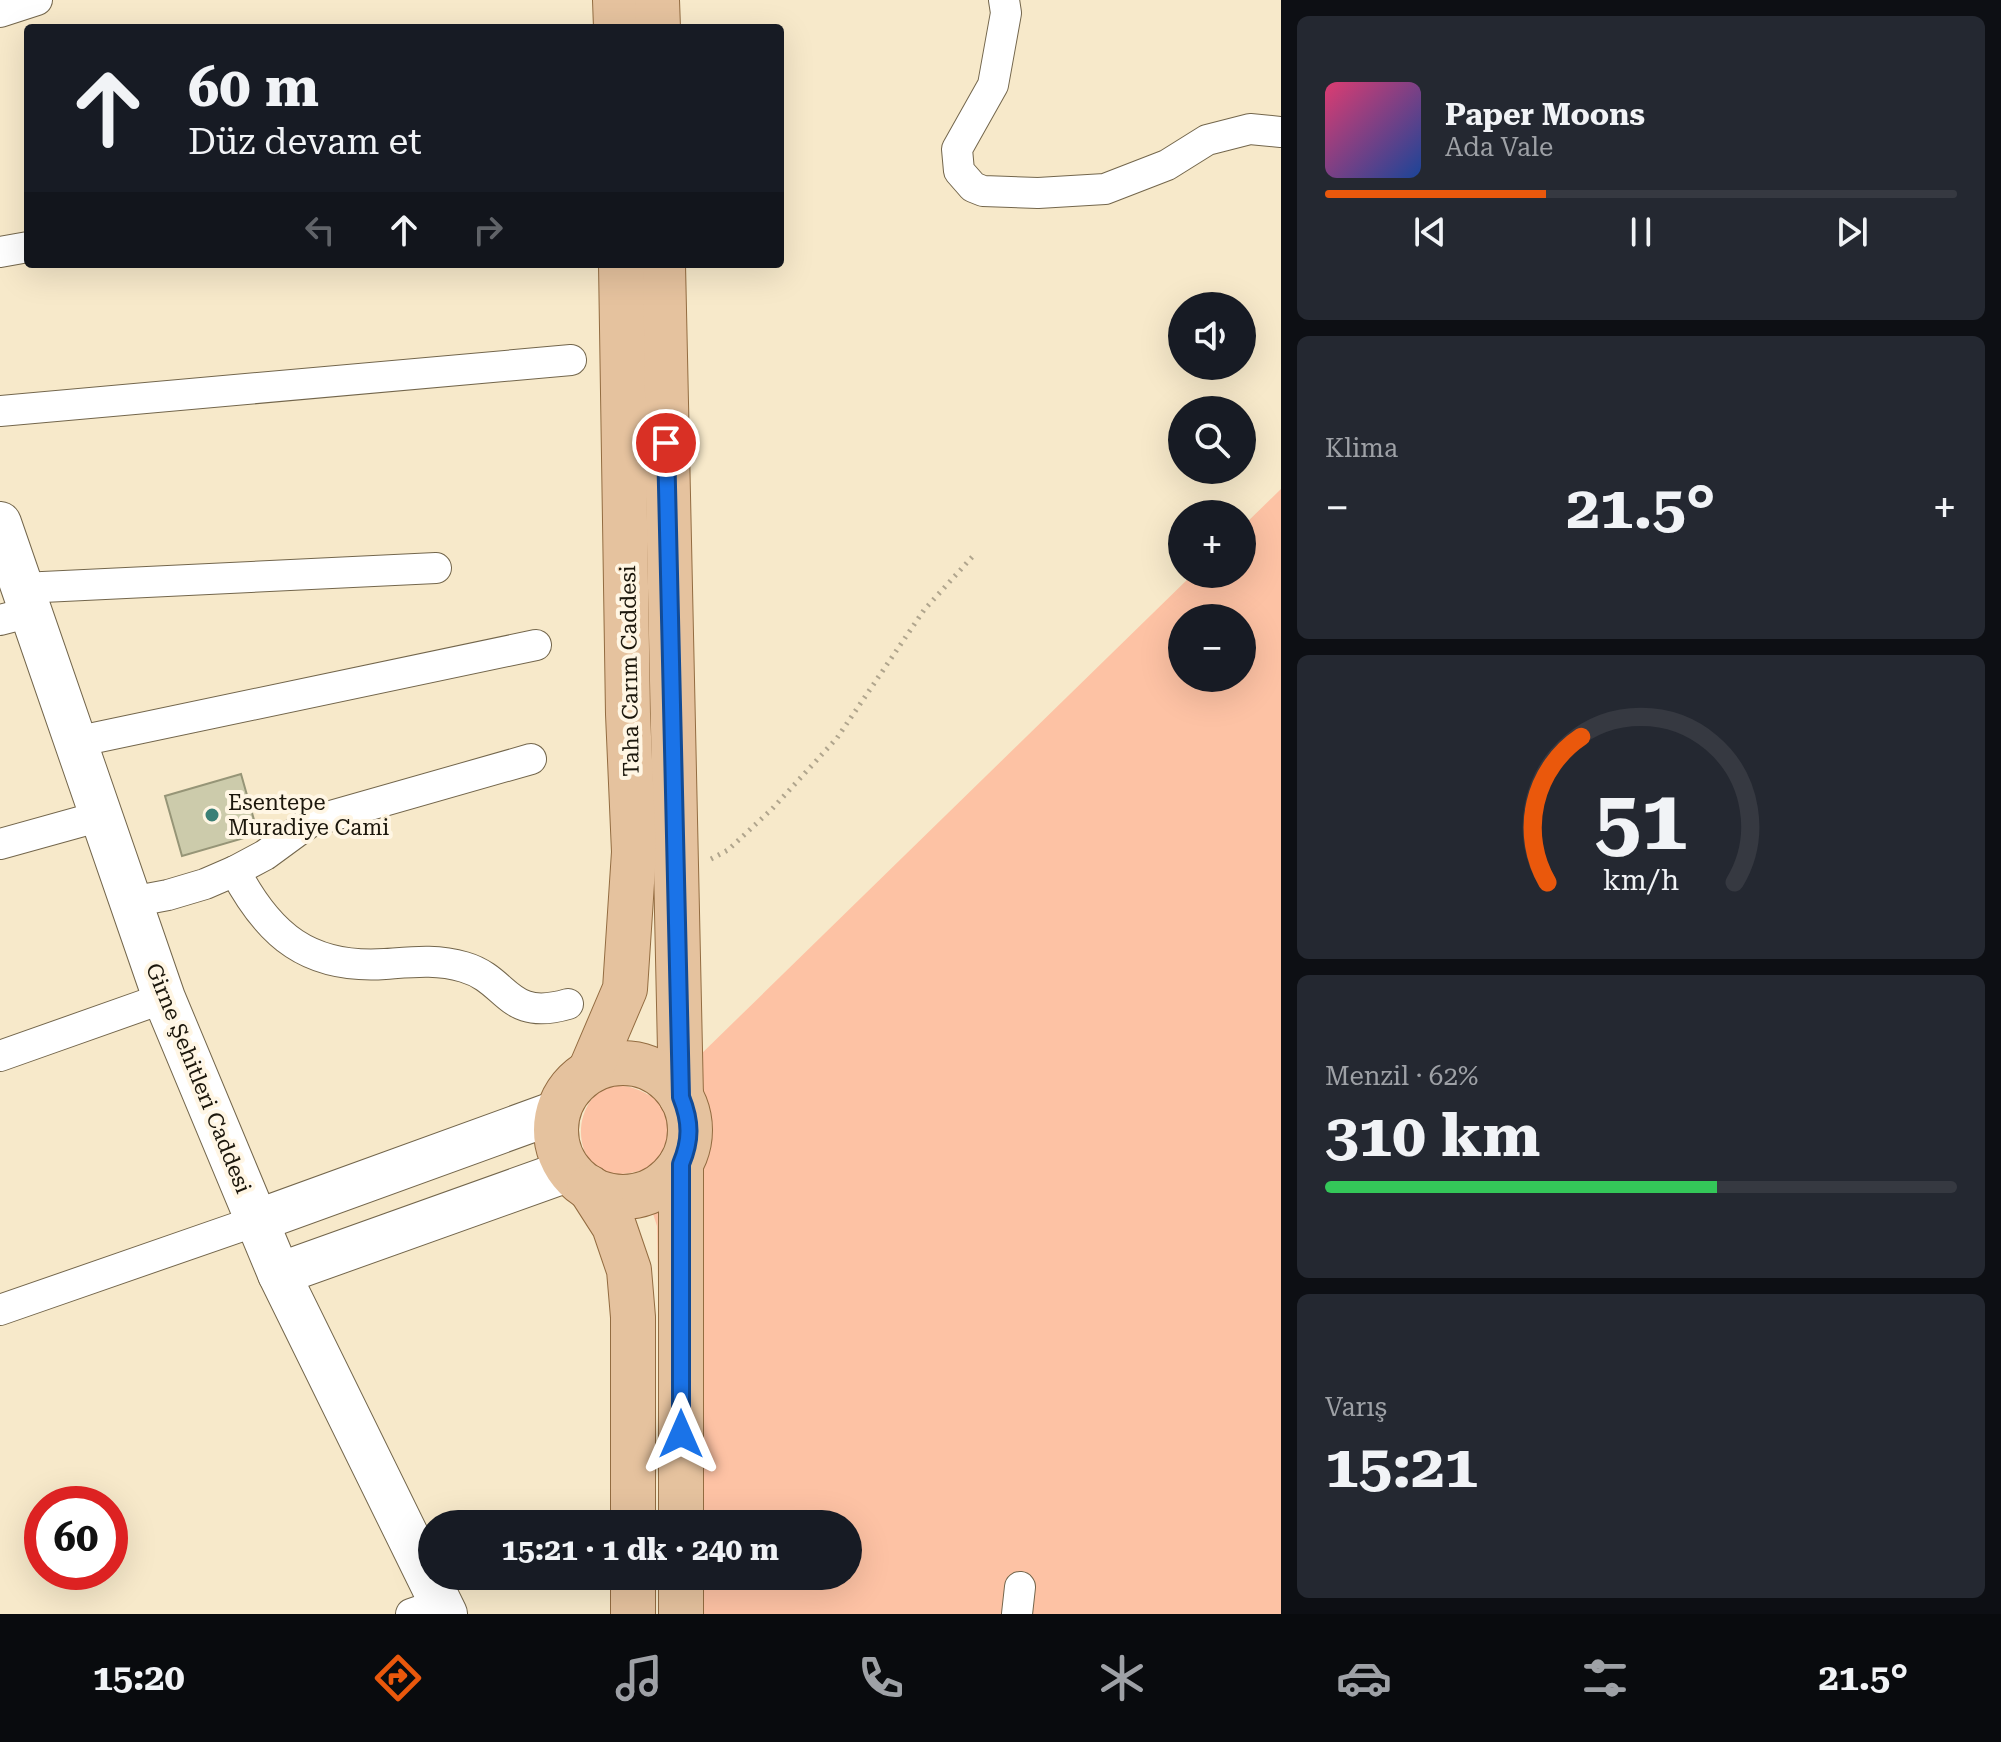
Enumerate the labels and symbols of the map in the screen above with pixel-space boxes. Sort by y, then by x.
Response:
pin [632,409,700,477]
street label: Taha Carım Caddesi [615,565,644,777]
place label: Esentepe Muradiye Cami [228,790,389,840]
marker: Esentepe Muradiye Cami [203,806,221,824]
street label: Girne Şehitleri Caddesi [141,959,256,1197]
position arrow [639,1392,723,1476]
speed limit sign: 60 [24,1486,128,1590]

